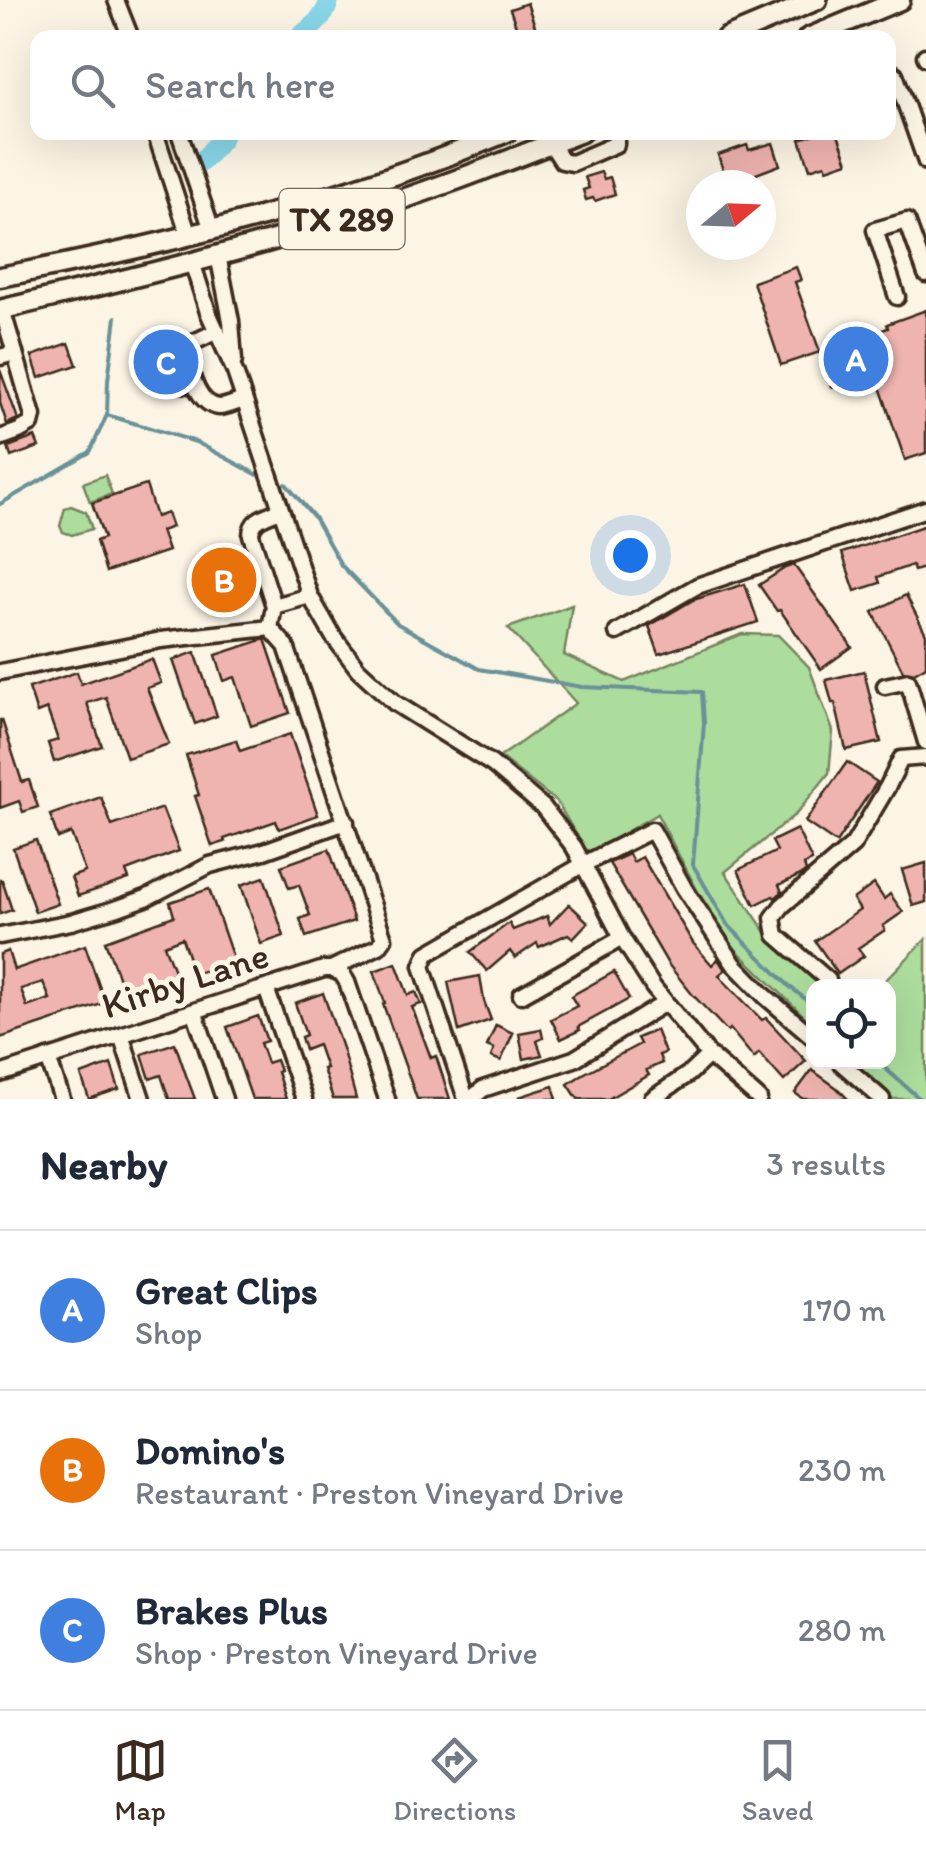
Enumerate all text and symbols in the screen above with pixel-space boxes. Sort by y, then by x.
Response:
search box [30,30,896,140]
icon: search [65,58,120,113]
text: Search here [145,62,336,108]
north arrow [686,170,776,260]
road number: TX 289 [280,189,404,249]
pin: A [824,322,888,396]
pin: C [134,324,198,400]
your location [605,530,656,581]
pin: B [192,542,256,618]
street label: Kirby Lane [96,931,274,1029]
map controls [806,979,896,1069]
button: locate [806,979,896,1069]
text: Nearby [40,1139,167,1190]
text: 3 results [766,1145,886,1183]
text: Great Clips [135,1268,318,1314]
text: A [62,1291,83,1329]
text: 170 m [801,1291,886,1329]
text: Shop [135,1314,202,1352]
text: Domino's [135,1428,285,1474]
text: B [62,1451,83,1489]
text: 230 m [798,1451,886,1489]
text: Restaurant · Preston Vineyard Drive [135,1474,624,1512]
text: Brakes Plus [135,1588,328,1634]
text: C [62,1611,83,1649]
text: 280 m [798,1611,886,1649]
text: Shop · Preston Vineyard Drive [135,1634,538,1672]
tab: Map [113,1733,168,1827]
tab: Directions [393,1733,516,1827]
tab: Saved [742,1733,813,1827]

